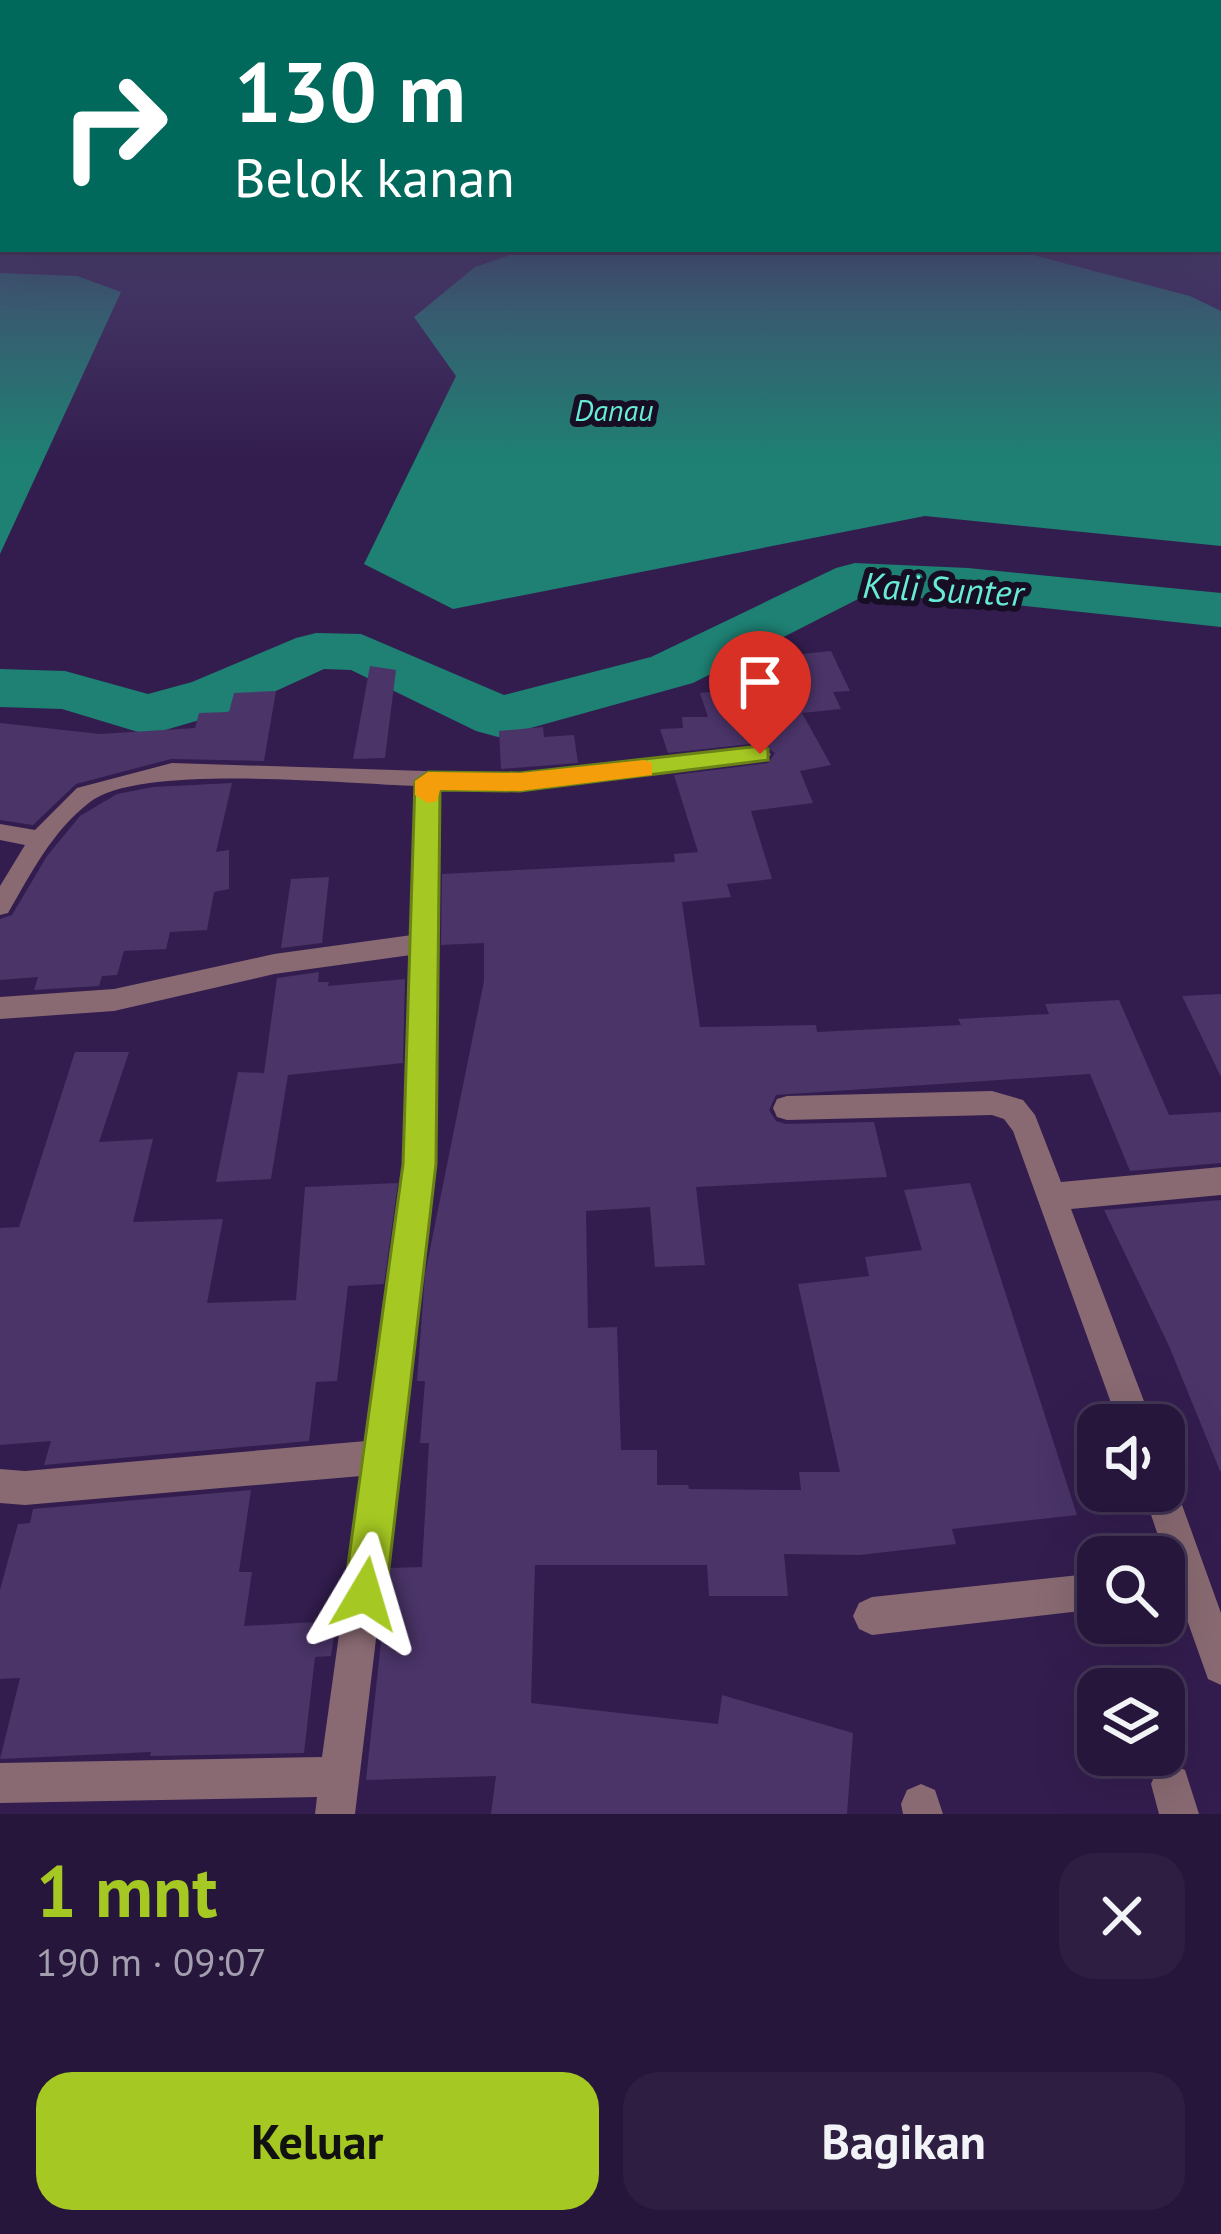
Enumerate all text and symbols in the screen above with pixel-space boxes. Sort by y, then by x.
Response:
text: 130 m [234,36,466,145]
icon: right [36,48,192,204]
text: Belok kanan [234,142,515,212]
water label: Danau [575,390,653,429]
water label: Kali Sunter [861,561,1027,616]
pin [709,631,811,754]
icon: arrive [727,649,793,715]
map controls [1077,1404,1185,1776]
button: sound [1077,1404,1185,1512]
position arrow [302,1531,428,1657]
button: search [1077,1536,1185,1644]
button: layers [1077,1668,1185,1776]
text: 1 mnt [36,1844,217,1937]
button: close [1059,1853,1185,1979]
text: 190 m · 09:07 [36,1936,267,1987]
button: Keluar [36,2072,599,2210]
button: Bagikan [623,2072,1185,2210]

